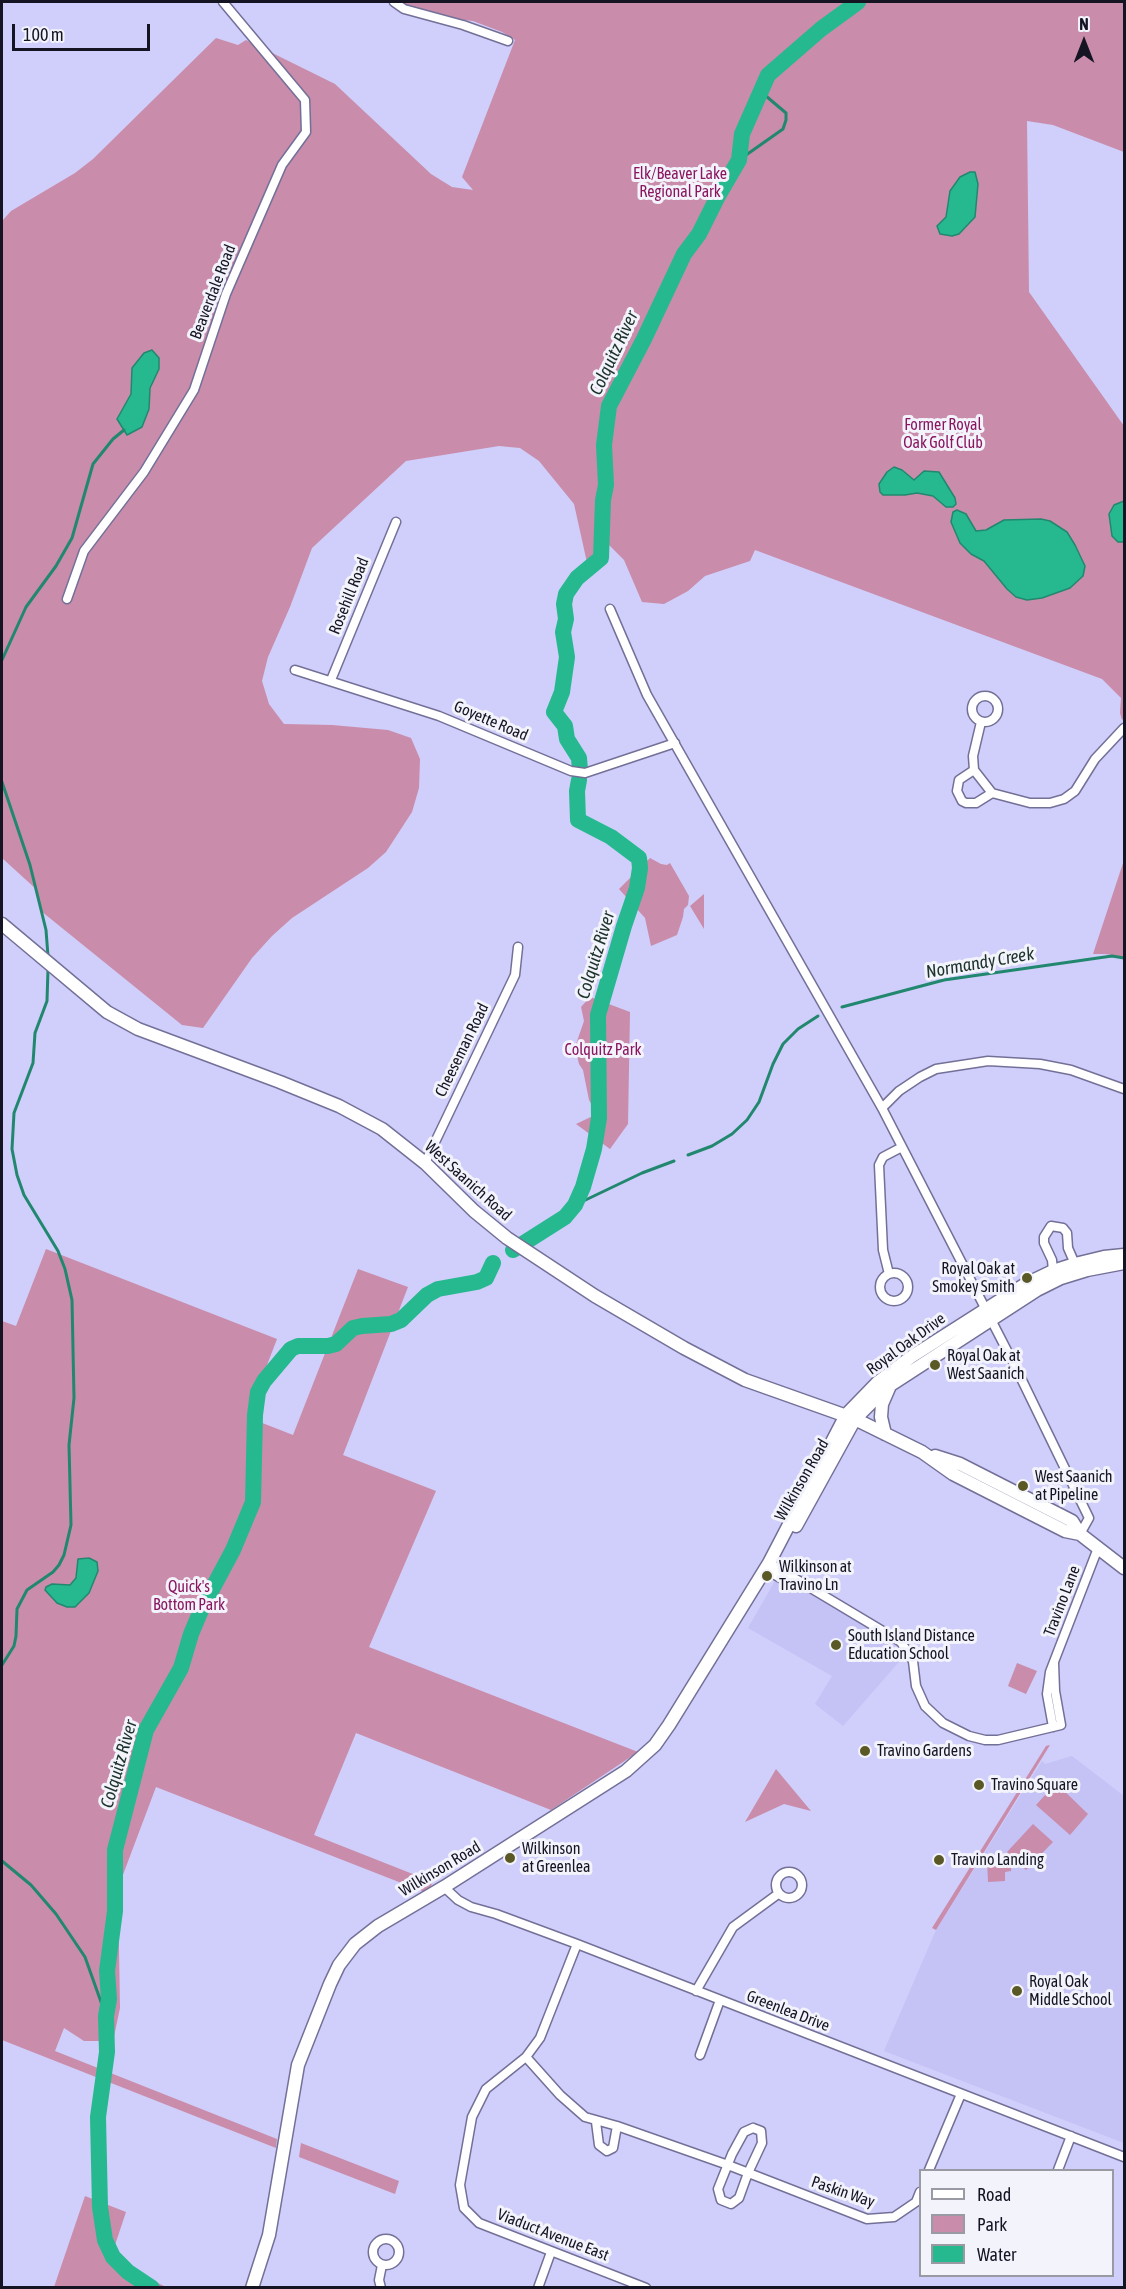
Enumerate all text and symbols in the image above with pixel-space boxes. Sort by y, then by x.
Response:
scale bar [15,12,153,50]
north arrow [1054,12,1114,72]
text: N [1079,15,1089,33]
text: 100 m [23,24,64,45]
park label: Elk/Beaver Lake Regional Park [633,164,727,202]
street label: Beaverdale Road [186,242,240,342]
water label: Colquitz River [585,307,643,399]
park label: Former Royal Oak Golf Club [903,415,983,453]
street label: Rosehill Road [325,555,373,637]
street label: Goyette Road [451,697,531,745]
water label: Colquitz River [572,909,620,1001]
water label: Normandy Creek [924,943,1036,983]
street label: Cheeseman Road [431,1000,493,1100]
park label: Colquitz Park [564,1040,642,1060]
street label: West Saanich Road [421,1137,515,1225]
place label: Royal Oak at Smokey Smith [932,1259,1015,1297]
marker: Royal Oak at Smokey Smith [1020,1271,1034,1285]
street label: Royal Oak Drive [863,1309,949,1379]
place label: Royal Oak at West Saanich [947,1346,1025,1384]
marker: Royal Oak at West Saanich [928,1358,942,1372]
street label: Wilkinson Road [771,1436,833,1524]
place label: West Saanich at Pipeline [1035,1467,1113,1505]
marker: West Saanich at Pipeline [1016,1479,1030,1493]
place label: Wilkinson at Travino Ln [779,1557,852,1595]
street label: Travino Lane [1040,1563,1084,1639]
marker: Wilkinson at Travino Ln [760,1569,774,1583]
park label: Quick's Bottom Park [153,1577,225,1615]
place label: South Island Distance Education School [848,1626,975,1664]
marker: South Island Distance Education School [829,1638,843,1652]
water label: Colquitz River [96,1718,142,1810]
place label: Travino Gardens [877,1741,972,1761]
marker: Travino Gardens [858,1744,872,1758]
place label: Travino Square [991,1775,1078,1795]
marker: Travino Square [972,1778,986,1792]
street label: Wilkinson Road [396,1837,484,1901]
place label: Wilkinson at Greenlea [522,1839,590,1877]
place label: Travino Landing [951,1850,1044,1870]
marker: Wilkinson at Greenlea [503,1851,517,1865]
marker: Travino Landing [932,1853,946,1867]
place label: Royal Oak Middle School [1029,1972,1112,2010]
marker: Royal Oak Middle School [1010,1984,1024,1998]
street label: Greenlea Drive [744,1986,832,2036]
legend [919,2169,1114,2277]
street label: Paskin Way [809,2172,877,2212]
text: Road [977,2184,1011,2205]
street label: Viaduct Avenue East [494,2205,612,2265]
text: Park [977,2214,1007,2235]
text: Water [977,2244,1016,2265]

